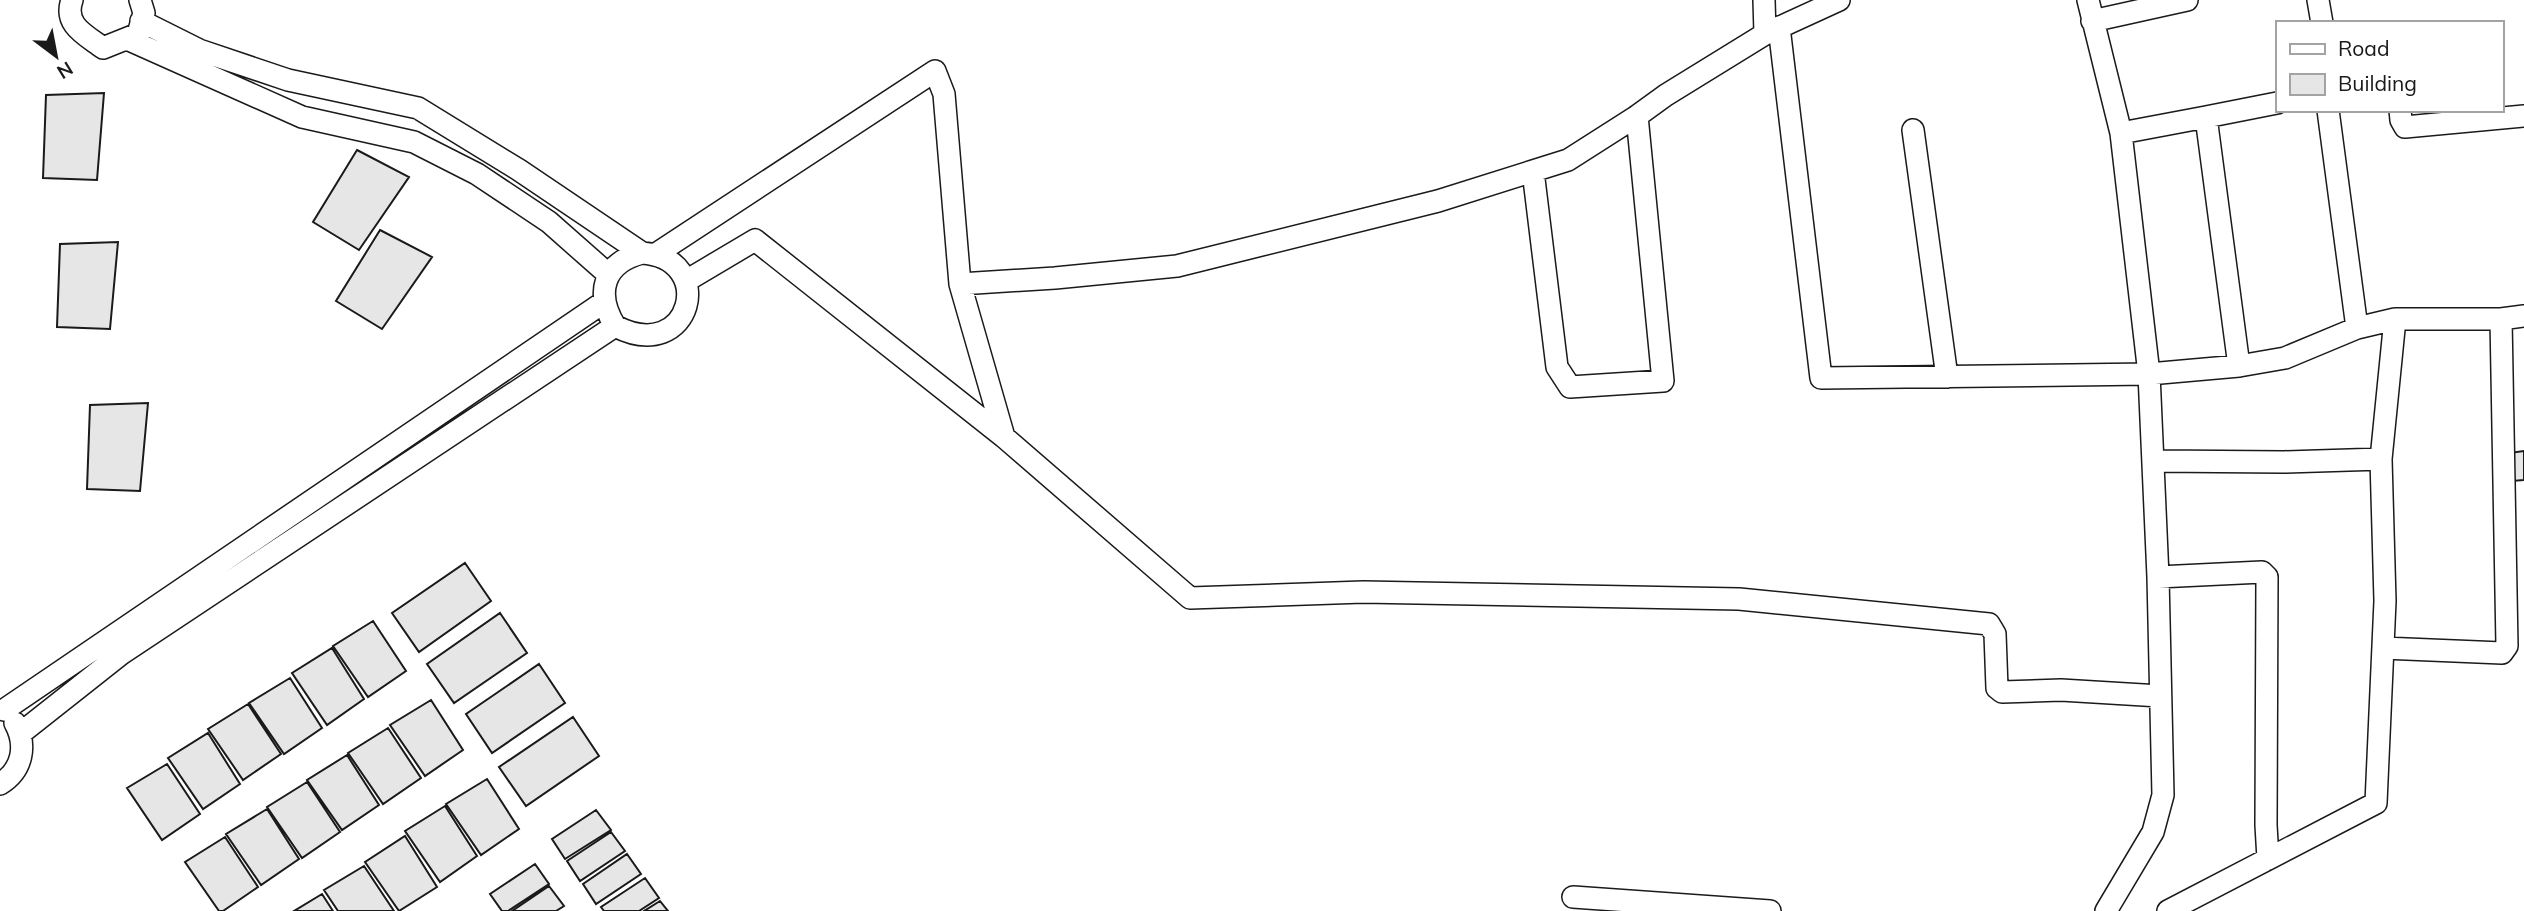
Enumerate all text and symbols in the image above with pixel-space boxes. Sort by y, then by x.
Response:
north arrow [21,21,91,91]
legend [2276,21,2503,112]
text: Road [2338,35,2389,61]
text: N [53,56,77,84]
text: Building [2338,70,2417,96]

